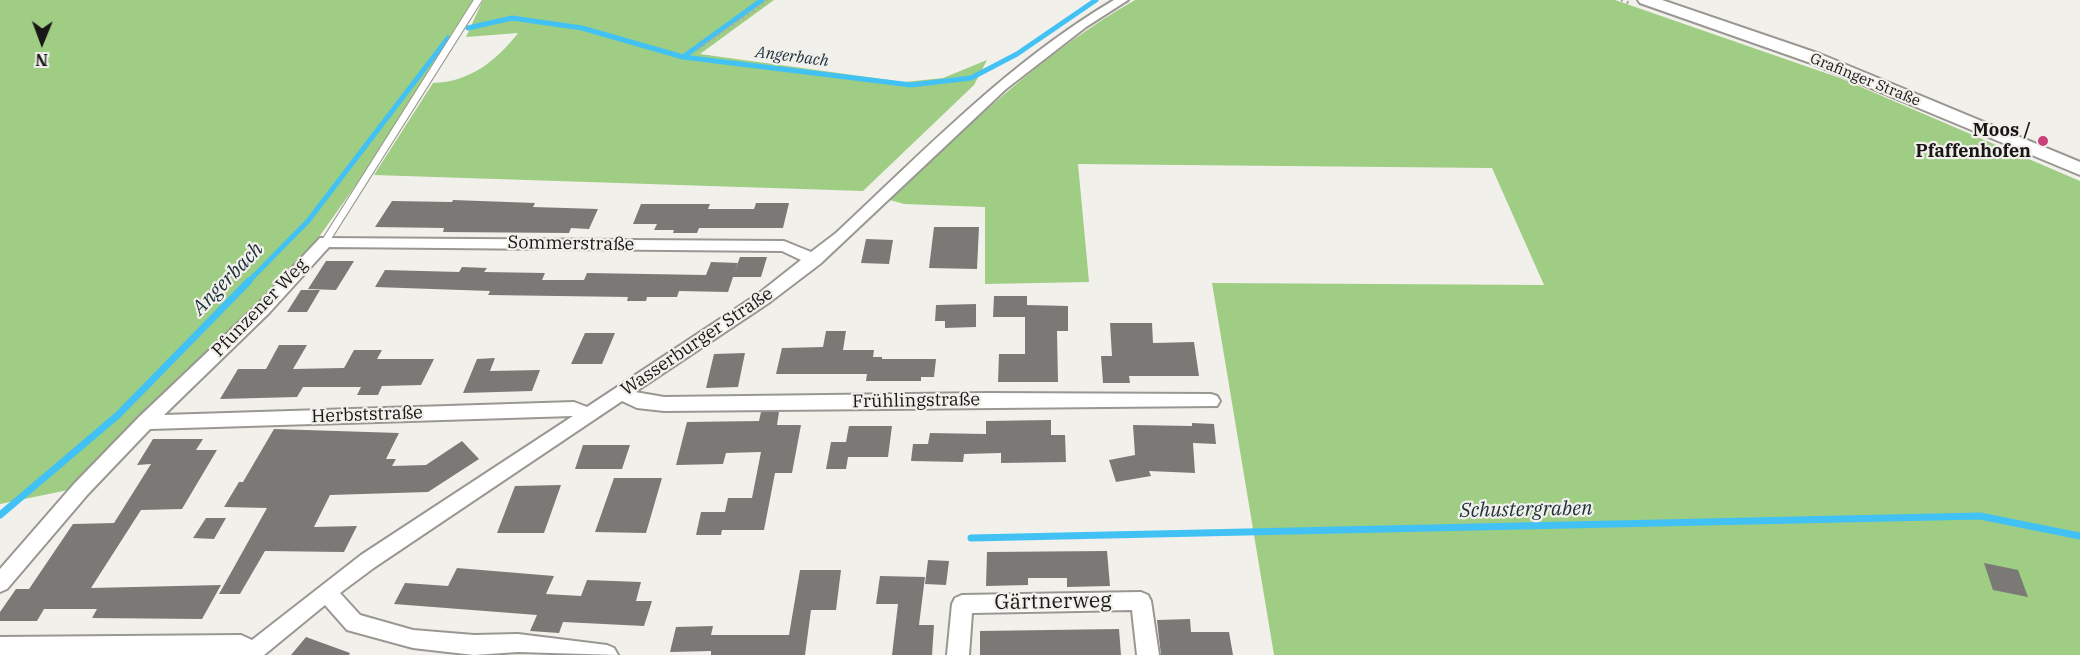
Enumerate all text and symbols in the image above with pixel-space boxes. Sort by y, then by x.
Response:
north arrow [12,12,72,72]
water label: Angerbach [754,43,830,71]
text: N [35,50,48,70]
street label: Grafinger Straße [1807,50,1923,110]
place label: Moos / Pfaffenhofen [1915,120,2031,162]
marker: Moos / Pfaffenhofen [2036,134,2050,148]
street label: Sommerstraße [507,232,635,256]
water label: Angerbach [187,238,269,320]
street label: Pfunzener Weg [208,254,312,362]
street label: Wasserburger Straße [617,283,777,401]
street label: Frühlingstraße [852,389,980,413]
street label: Herbststraße [311,402,423,428]
water label: Schustergraben [1459,497,1593,523]
street label: Gärtnerweg [994,588,1112,616]

